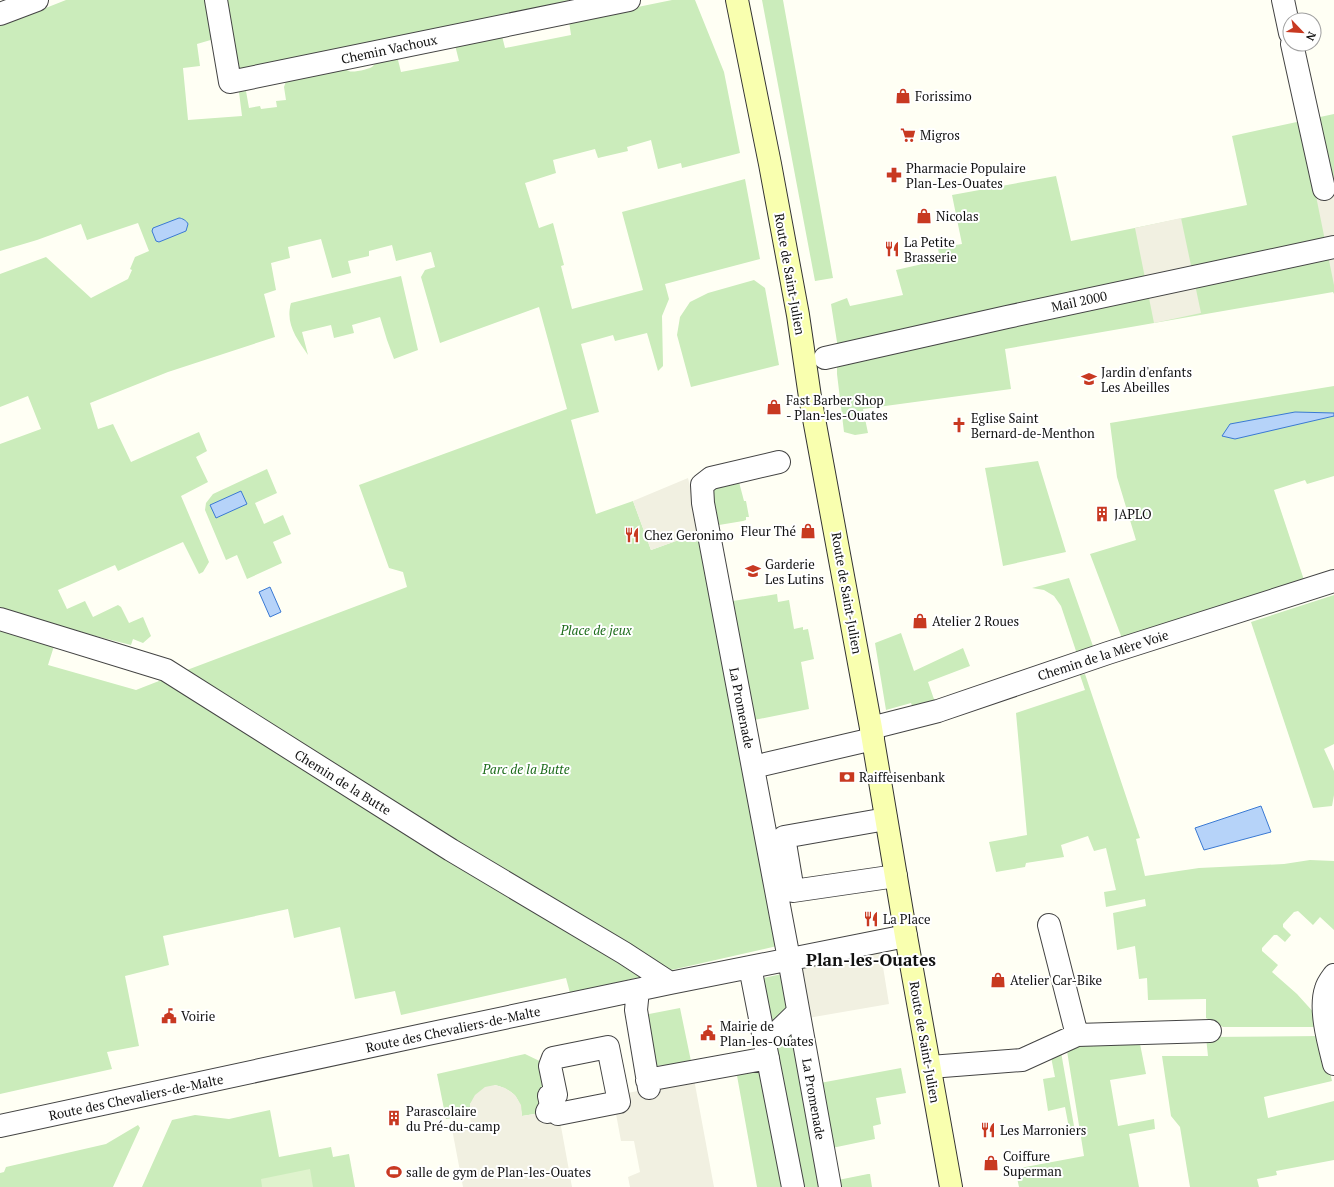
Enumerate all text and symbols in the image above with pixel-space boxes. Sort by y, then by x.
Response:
north arrow [1282,12,1322,52]
text: N [1303,29,1319,44]
street label: Chemin Vachoux [339,30,439,68]
shop icon: Forissimo [894,87,912,105]
place label: Forissimo [915,87,972,105]
supermarket icon: Migros [899,126,917,144]
place label: Migros [920,126,960,144]
place label: Pharmacie Populaire Plan-Les-Ouates [906,159,1026,192]
pharmacy icon: Pharmacie Populaire Plan-Les-Ouates [885,166,903,184]
shop icon: Nicolas [915,207,933,225]
place label: Nicolas [936,207,979,225]
street label: Route de Saint-Julien [770,212,810,336]
place label: La Petite Brasserie [904,233,957,266]
restaurant icon: La Petite Brasserie [883,240,901,258]
street label: Mail 2000 [1049,286,1109,316]
place label: Jardin d'enfants Les Abeilles [1101,363,1192,396]
school or university icon: Jardin d'enfants Les Abeilles [1080,370,1098,388]
place label: Fast Barber Shop - Plan-les-Ouates [786,391,888,424]
shop icon: Fast Barber Shop - Plan-les-Ouates [765,398,783,416]
place label: Eglise Saint Bernard-de-Menthon [971,409,1095,442]
church icon: Eglise Saint Bernard-de-Menthon [950,416,968,434]
building icon: JAPLO [1093,505,1111,523]
place label: JAPLO [1114,505,1152,523]
place label: Fleur Thé [741,522,796,540]
shop icon: Fleur Thé [799,522,817,540]
restaurant icon: Chez Geronimo [623,526,641,544]
place label: Chez Geronimo [644,526,734,544]
street label: Route de Saint-Julien [827,531,867,655]
place label: Garderie Les Lutins [765,555,824,588]
school or university icon: Garderie Les Lutins [744,562,762,580]
shop icon: Atelier 2 Roues [911,612,929,630]
place label: Atelier 2 Roues [932,612,1019,630]
park label: Place de jeux [559,621,633,639]
street label: Chemin de la Mère Voie [1035,625,1171,685]
street label: La Promenade [725,666,759,750]
street label: Chemin de la Butte [291,745,395,819]
park label: Parc de la Butte [481,760,570,778]
bank icon: Raiffeisenbank [838,768,856,786]
place label: Raiffeisenbank [859,768,945,786]
restaurant icon: La Place [862,910,880,928]
place label: La Place [883,910,930,928]
district label: Plan-les-Ouates [806,948,936,971]
shop icon: Atelier Car-Bike [989,971,1007,989]
place label: Atelier Car-Bike [1010,971,1102,989]
street label: Route de Saint-Julien [905,980,945,1104]
street label: Route des Chevaliers-de-Malte [364,1002,542,1056]
public building icon: Voirie [160,1007,178,1025]
place label: Voirie [181,1007,215,1025]
place label: Mairie de Plan-les-Ouates [720,1017,814,1050]
public building icon: Mairie de Plan-les-Ouates [699,1024,717,1042]
street label: La Promenade [798,1057,830,1141]
street label: Route des Chevaliers-de-Malte [47,1070,225,1124]
place label: Parascolaire du Pré-du-camp [406,1102,500,1135]
building icon: Parascolaire du Pré-du-camp [385,1109,403,1127]
restaurant icon: Les Marroniers [979,1121,997,1139]
place label: Les Marroniers [1000,1121,1086,1139]
place label: Coiffure Superman [1003,1147,1062,1180]
shop icon: Coiffure Superman [982,1154,1000,1172]
sports icon: salle de gym de Plan-les-Ouates [385,1163,403,1181]
place label: salle de gym de Plan-les-Ouates [406,1163,591,1181]

